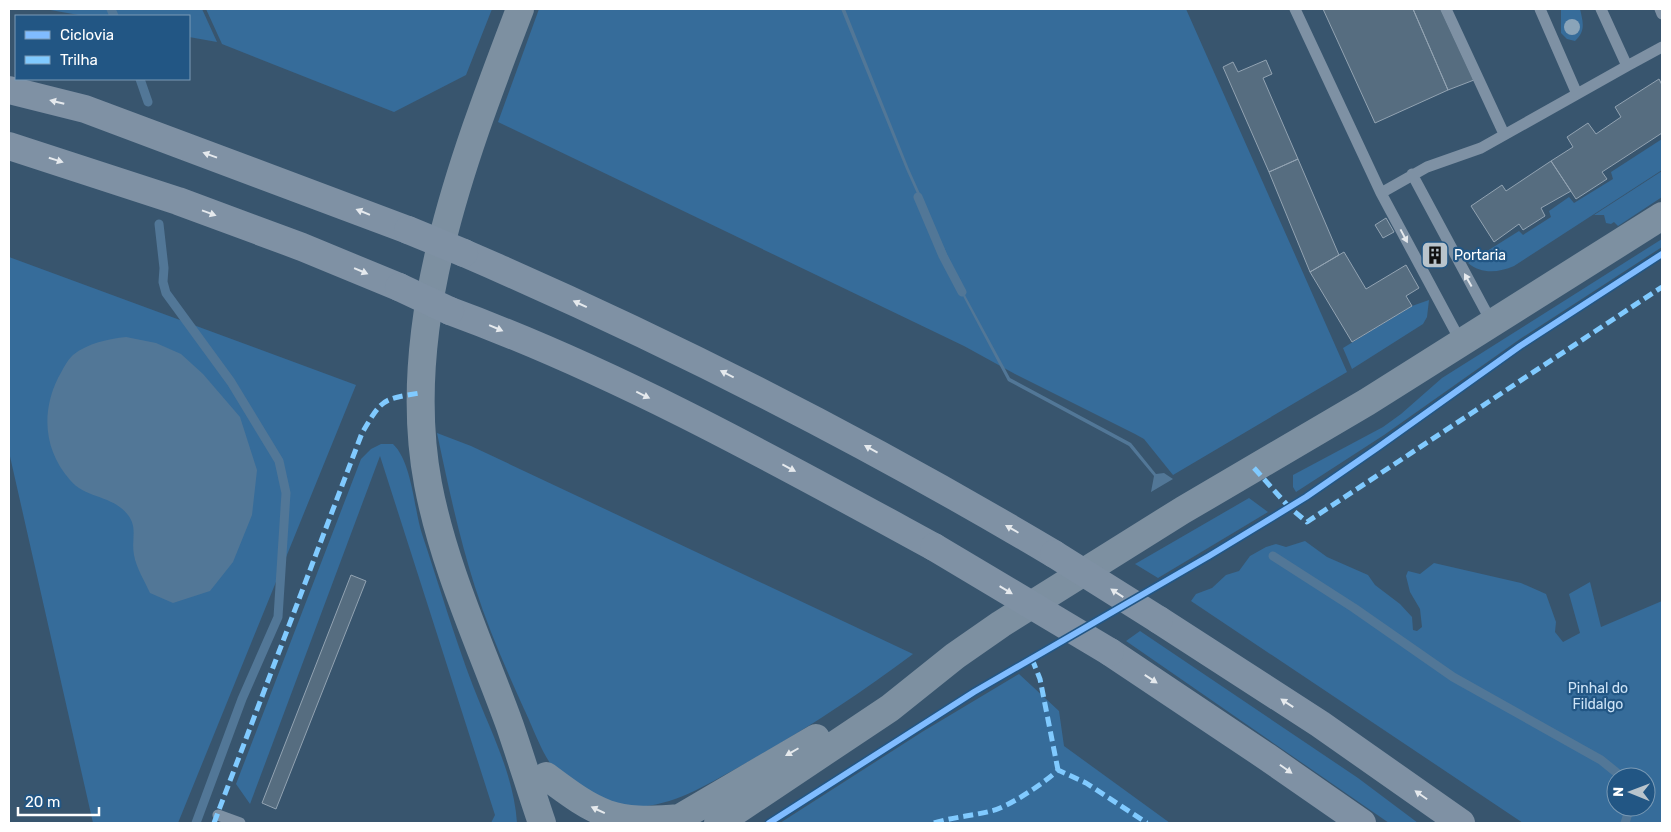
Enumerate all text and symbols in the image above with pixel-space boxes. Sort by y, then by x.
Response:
legend [15,15,190,80]
text: Ciclovia [60,26,114,44]
text: Trilha [60,51,98,69]
one-way arrow [50,98,65,106]
one-way arrow [203,151,218,158]
one-way arrow [48,156,63,164]
one-way arrow [355,208,370,216]
one-way arrow [202,209,217,217]
one-way arrow [1400,229,1409,242]
building icon: Portaria [1420,240,1450,270]
place label: Portaria [1454,247,1506,264]
one-way arrow [354,267,369,275]
one-way arrow [1464,273,1472,287]
one-way arrow [573,300,587,308]
one-way arrow [489,324,503,332]
one-way arrow [720,370,734,378]
one-way arrow [636,392,650,400]
one-way arrow [864,445,878,453]
one-way arrow [781,464,796,472]
one-way arrow [1006,525,1019,534]
one-way arrow [1000,585,1013,594]
one-way arrow [1111,589,1124,598]
one-way arrow [1144,675,1157,684]
park label: Pinhal do Fildalgo [1568,680,1628,713]
one-way arrow [1281,698,1294,708]
one-way arrow [786,747,799,756]
one-way arrow [1279,764,1292,775]
north arrow [1606,767,1656,817]
scale bar [18,784,99,816]
text: N [1610,787,1627,797]
one-way arrow [1414,790,1428,800]
text: 20 m [25,793,60,811]
one-way arrow [591,806,605,814]

